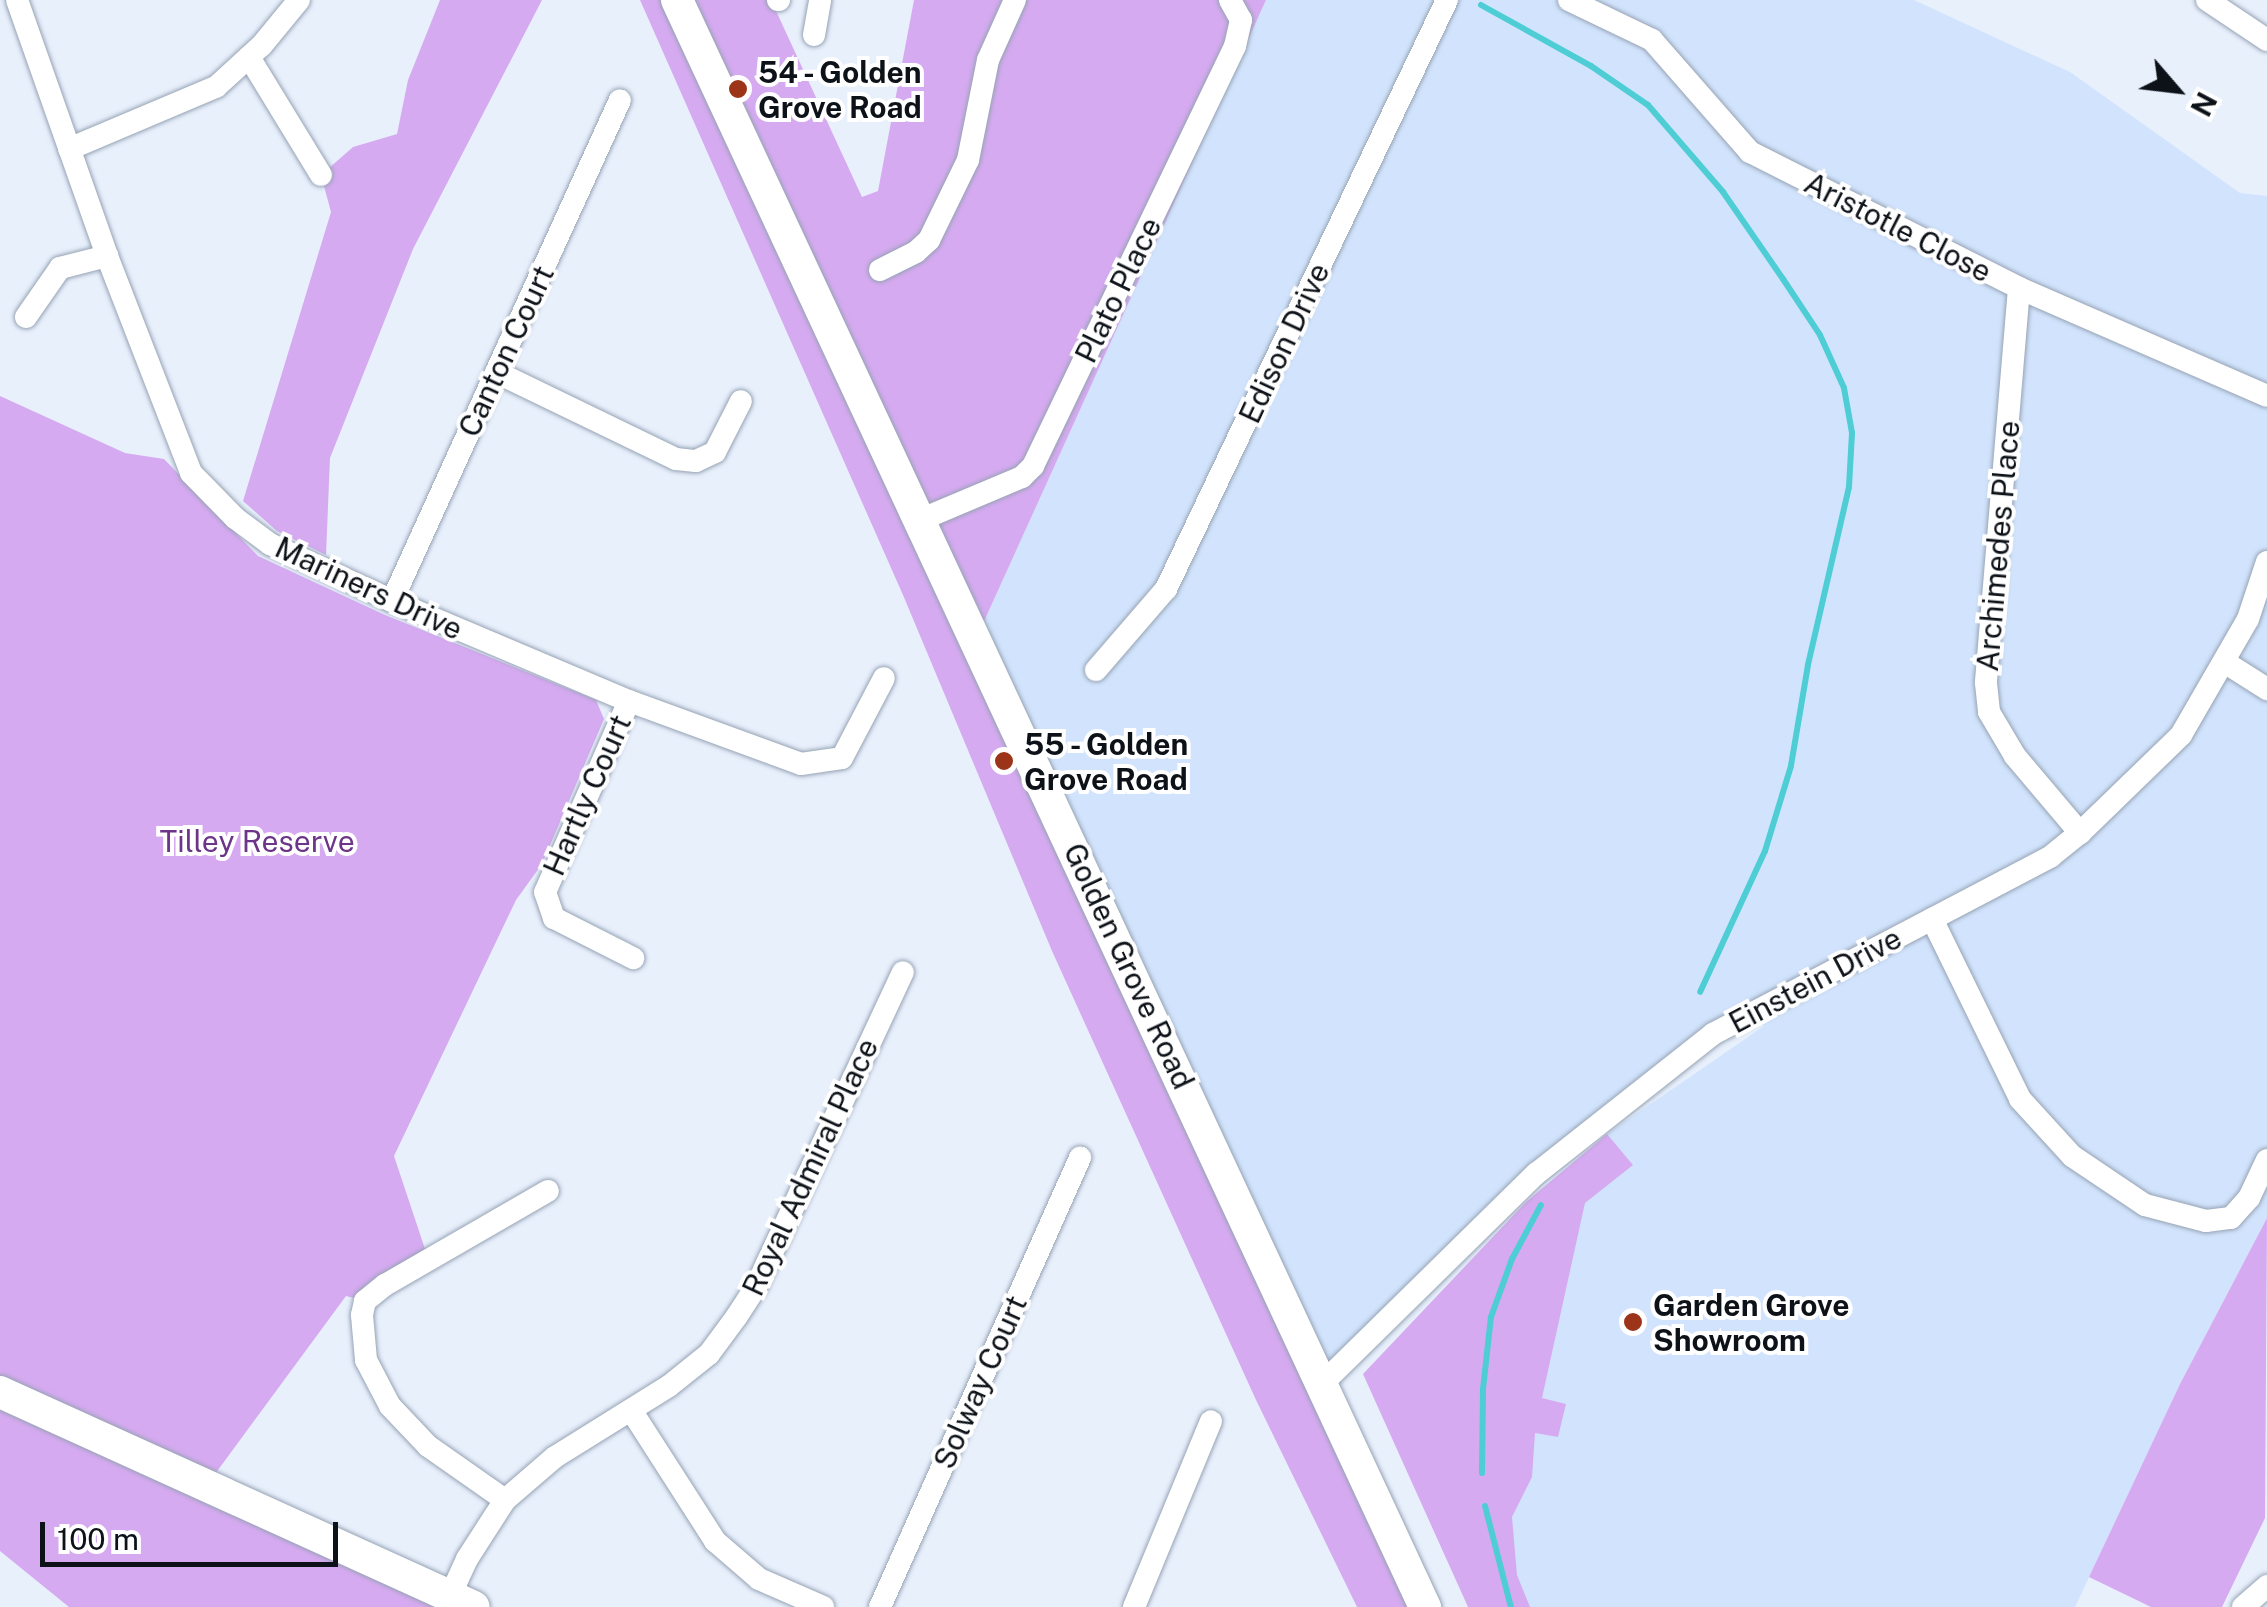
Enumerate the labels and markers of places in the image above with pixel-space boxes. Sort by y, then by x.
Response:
place label: 54 - Golden Grove Road [758,54,926,124]
marker: 54 - Golden Grove Road [727,78,749,100]
place label: 55 - Golden Grove Road [1024,726,1192,796]
marker: 55 - Golden Grove Road [993,750,1015,772]
place label: Garden Grove Showroom [1653,1287,1850,1358]
marker: Garden Grove Showroom [1622,1311,1644,1333]

